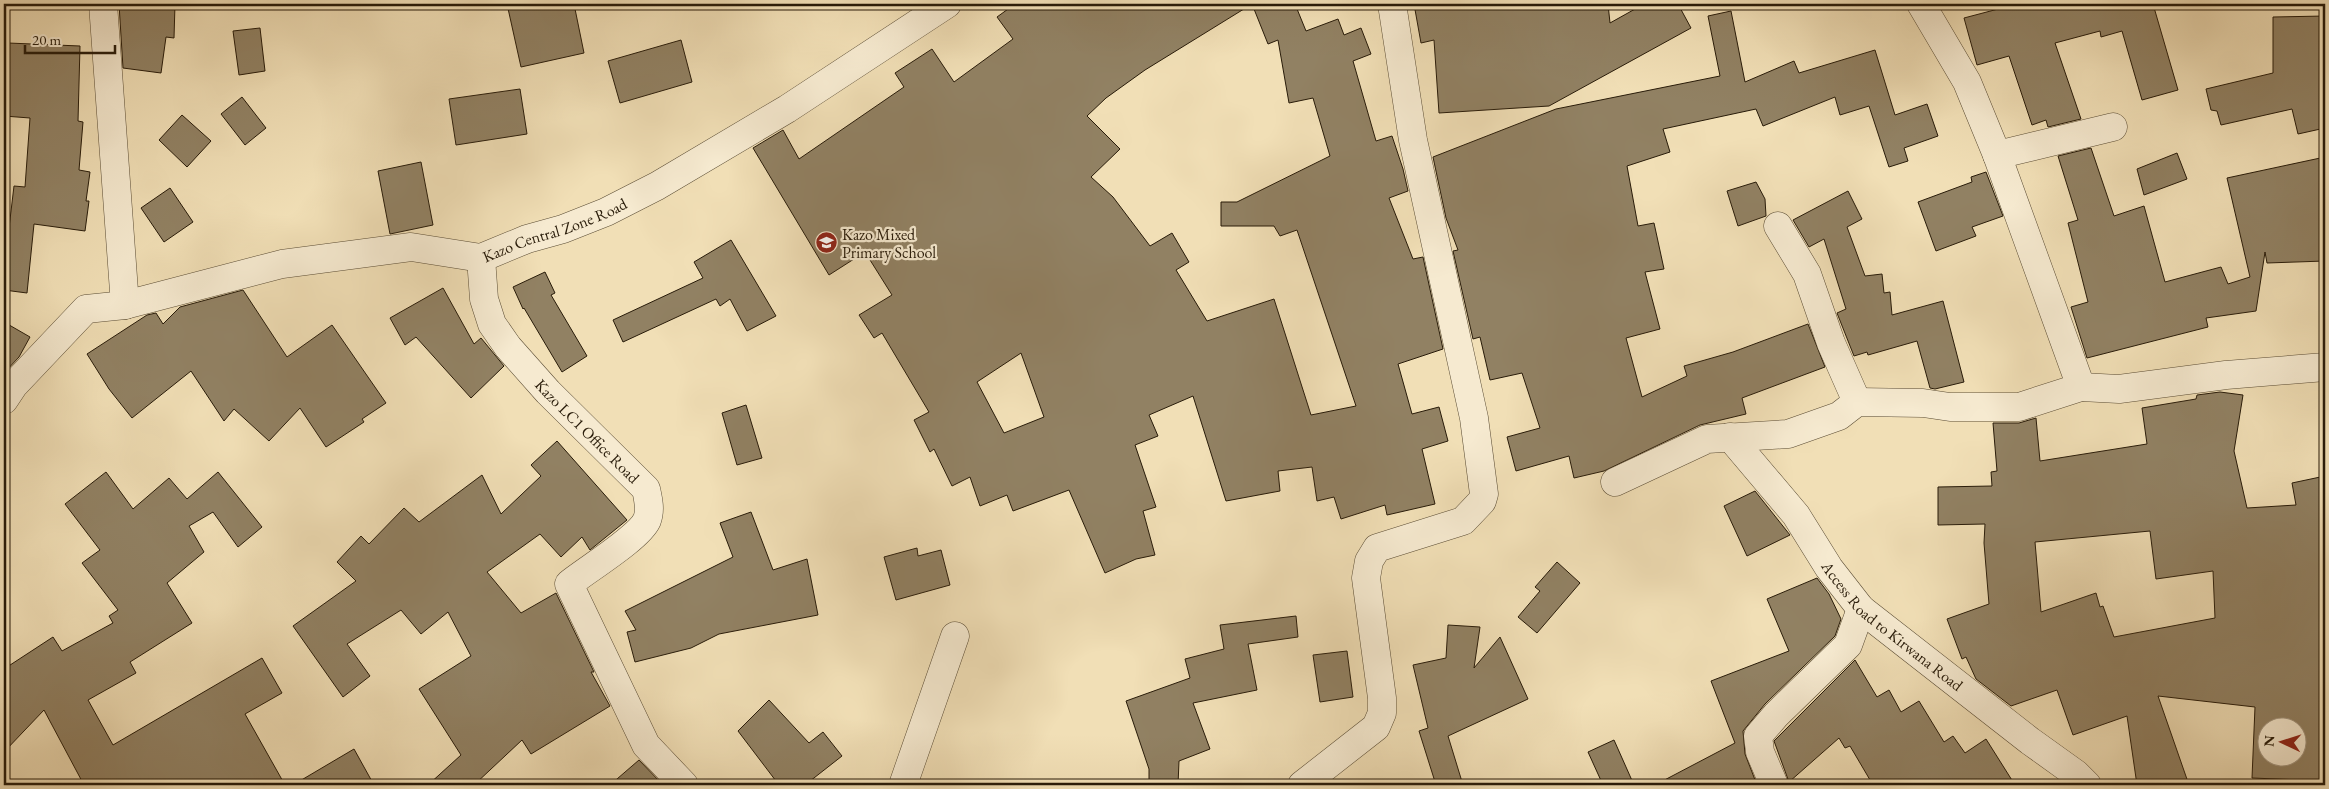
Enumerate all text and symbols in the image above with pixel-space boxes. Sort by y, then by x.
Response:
scale bar [25,22,115,54]
text: 20 m [32,30,61,49]
street label: Kazo Central Zone Road [479,192,631,267]
place label: Kazo Mixed Primary School [842,224,936,263]
school or university icon: Kazo Mixed Primary School [814,231,838,255]
street label: Kazo LC1 Office Road [531,374,645,488]
street label: Access Road to Kirwana Road [1816,556,1968,696]
north arrow [2256,716,2306,766]
text: N [2260,734,2278,747]

